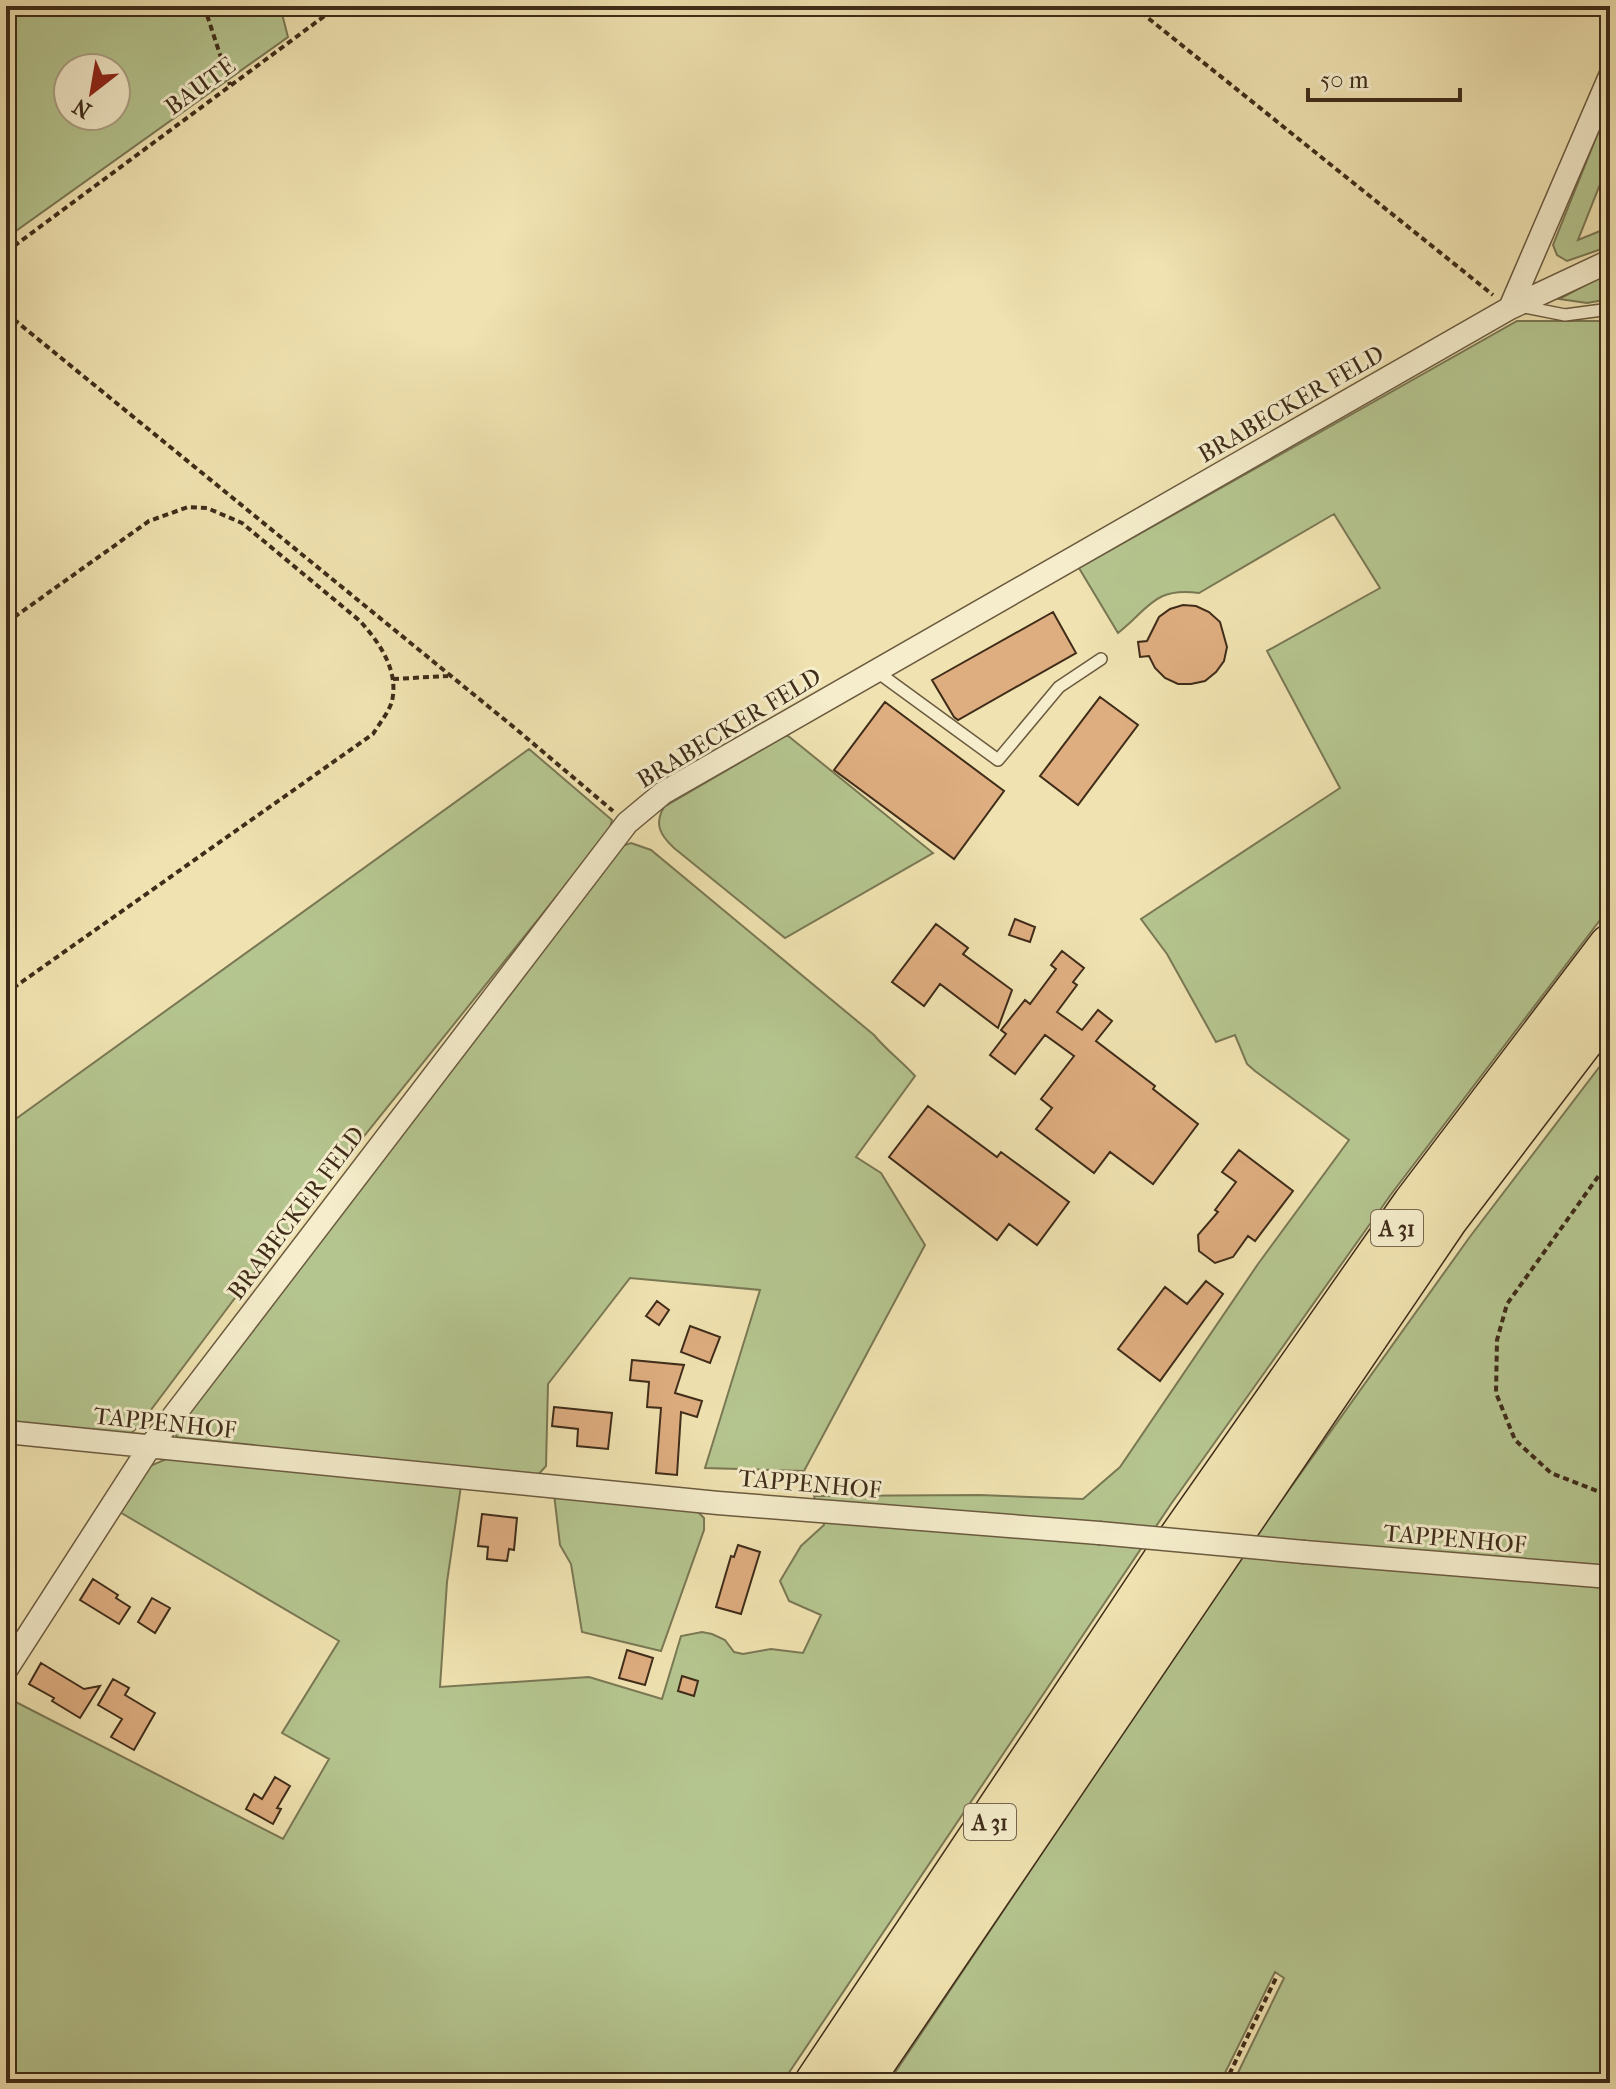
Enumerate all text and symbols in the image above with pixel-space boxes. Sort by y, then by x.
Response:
street label: BAUTE [159,51,241,121]
north arrow [52,52,132,132]
scale bar [1308,52,1460,102]
text: 50 m [1320,66,1369,94]
text: N [68,93,96,124]
street label: BRABECKER FELD [1193,339,1389,469]
street label: BRABECKER FELD [632,662,826,794]
street label: BRABECKER FELD [222,1121,370,1305]
road number: A 31 [1371,1210,1423,1246]
street label: TAPPENHOF [92,1402,238,1444]
street label: TAPPENHOF [737,1464,883,1504]
street label: TAPPENHOF [1382,1519,1528,1559]
road number: A 31 [964,1804,1016,1840]

